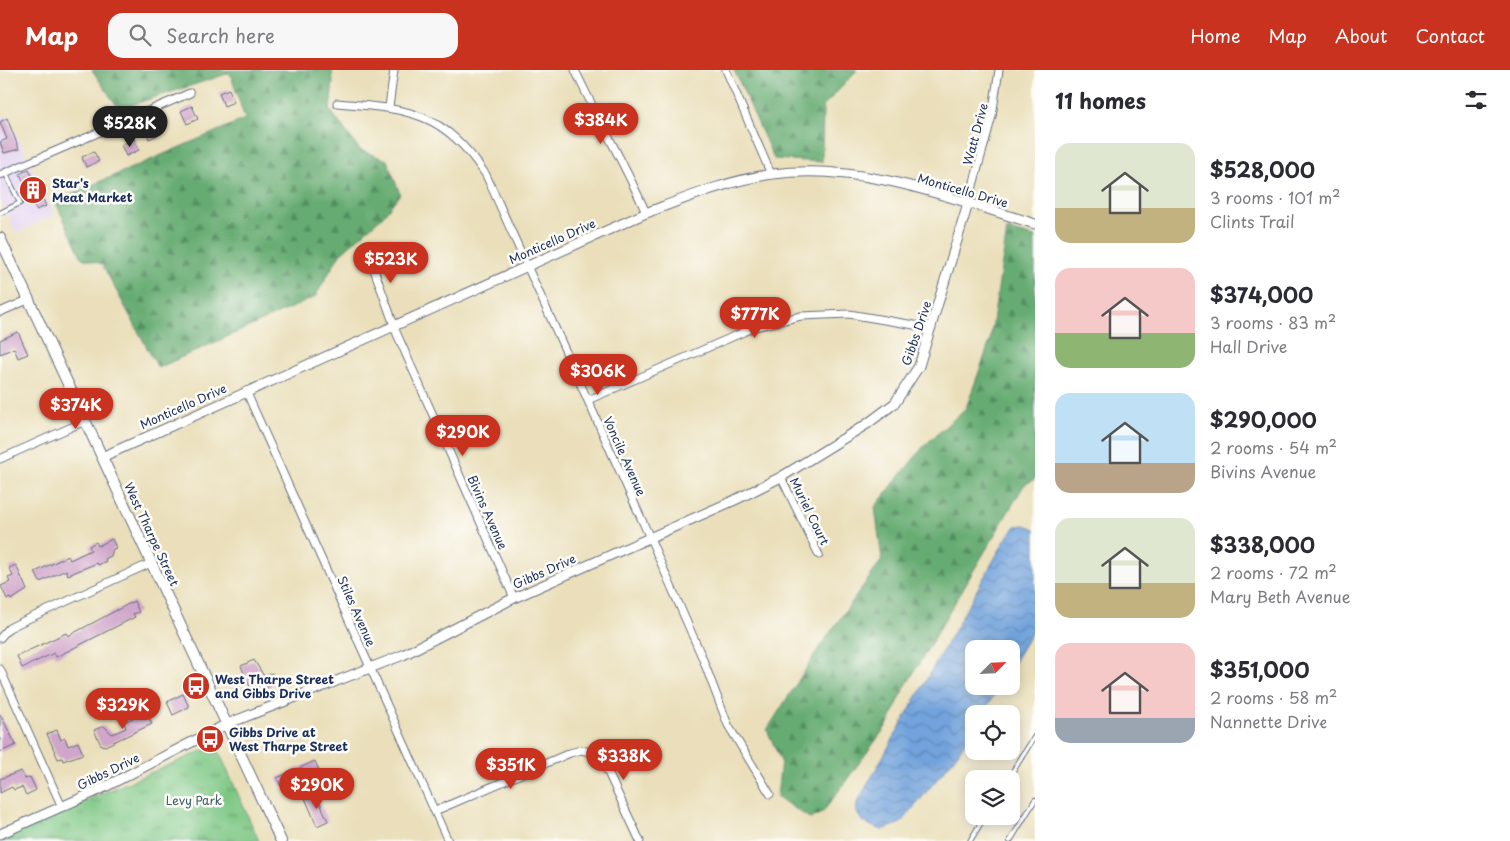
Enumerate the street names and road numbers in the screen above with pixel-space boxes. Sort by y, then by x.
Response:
street label: Watt Drive [958,101,992,167]
street label: Monticello Drive [916,168,1010,212]
street label: Monticello Drive [506,214,598,268]
street label: Gibbs Drive [897,298,935,368]
street label: Monticello Drive [137,379,229,433]
street label: Voncile Avenue [599,413,651,499]
street label: Bivins Avenue [464,472,513,552]
street label: Muriel Court [786,474,834,548]
street label: West Tharpe Street [120,479,184,589]
street label: Gibbs Drive [510,549,578,593]
street label: Stiles Avenue [333,573,381,650]
street label: Gibbs Drive [74,748,142,794]

